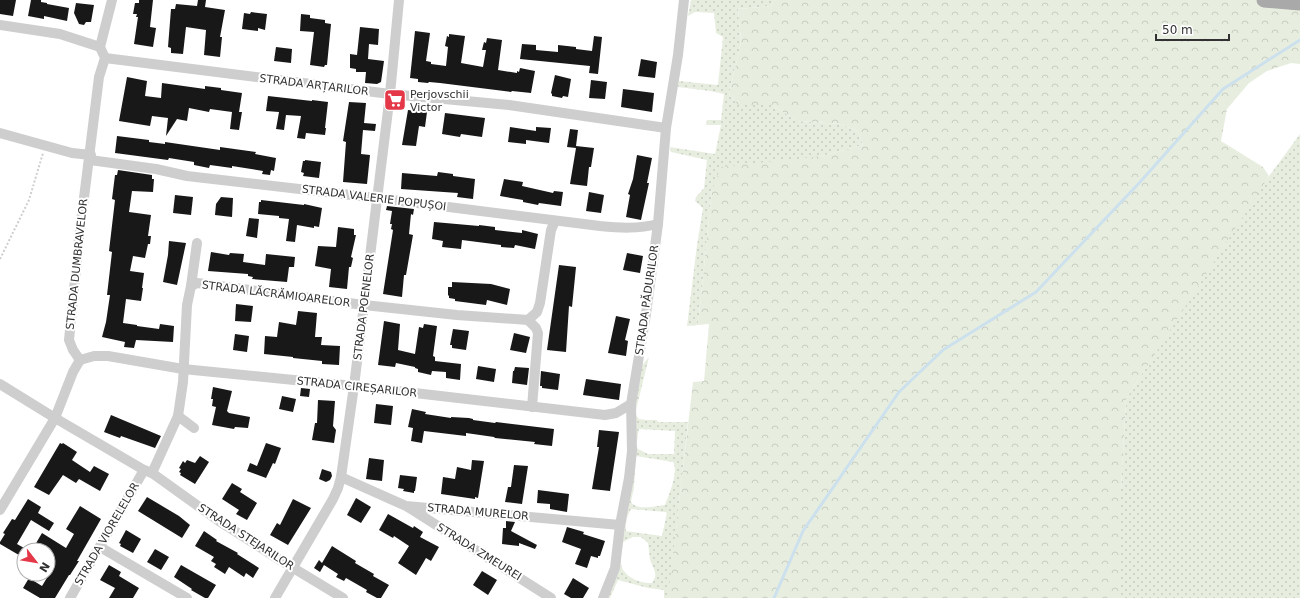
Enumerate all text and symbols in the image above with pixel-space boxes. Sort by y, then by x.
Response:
scale bar [1156,16,1229,42]
text: 50 m [1162,23,1193,37]
street label: STRADA ARȚARILOR [259,72,370,98]
supermarket icon: Perjovschii Victor [382,87,408,113]
place label: Perjovschii Victor [410,88,469,114]
street label: STRADA VALERIE POPUȘOI [301,183,447,213]
street label: STRADA DUMBRAVELOR [64,197,90,330]
street label: STRADA PĂDURILOR [633,244,661,356]
street label: STRADA POENELOR [351,253,377,361]
street label: STRADA LĂCRĂMIOARELOR [201,278,351,310]
street label: STRADA CIREȘARILOR [296,374,418,400]
street label: STRADA VIORELELOR [72,480,142,588]
street label: STRADA STEJARILOR [196,501,297,573]
street label: STRADA MURELOR [427,501,530,523]
street label: STRADA ZMEUREI [434,521,524,583]
north arrow [16,542,56,582]
text: N [36,560,52,574]

